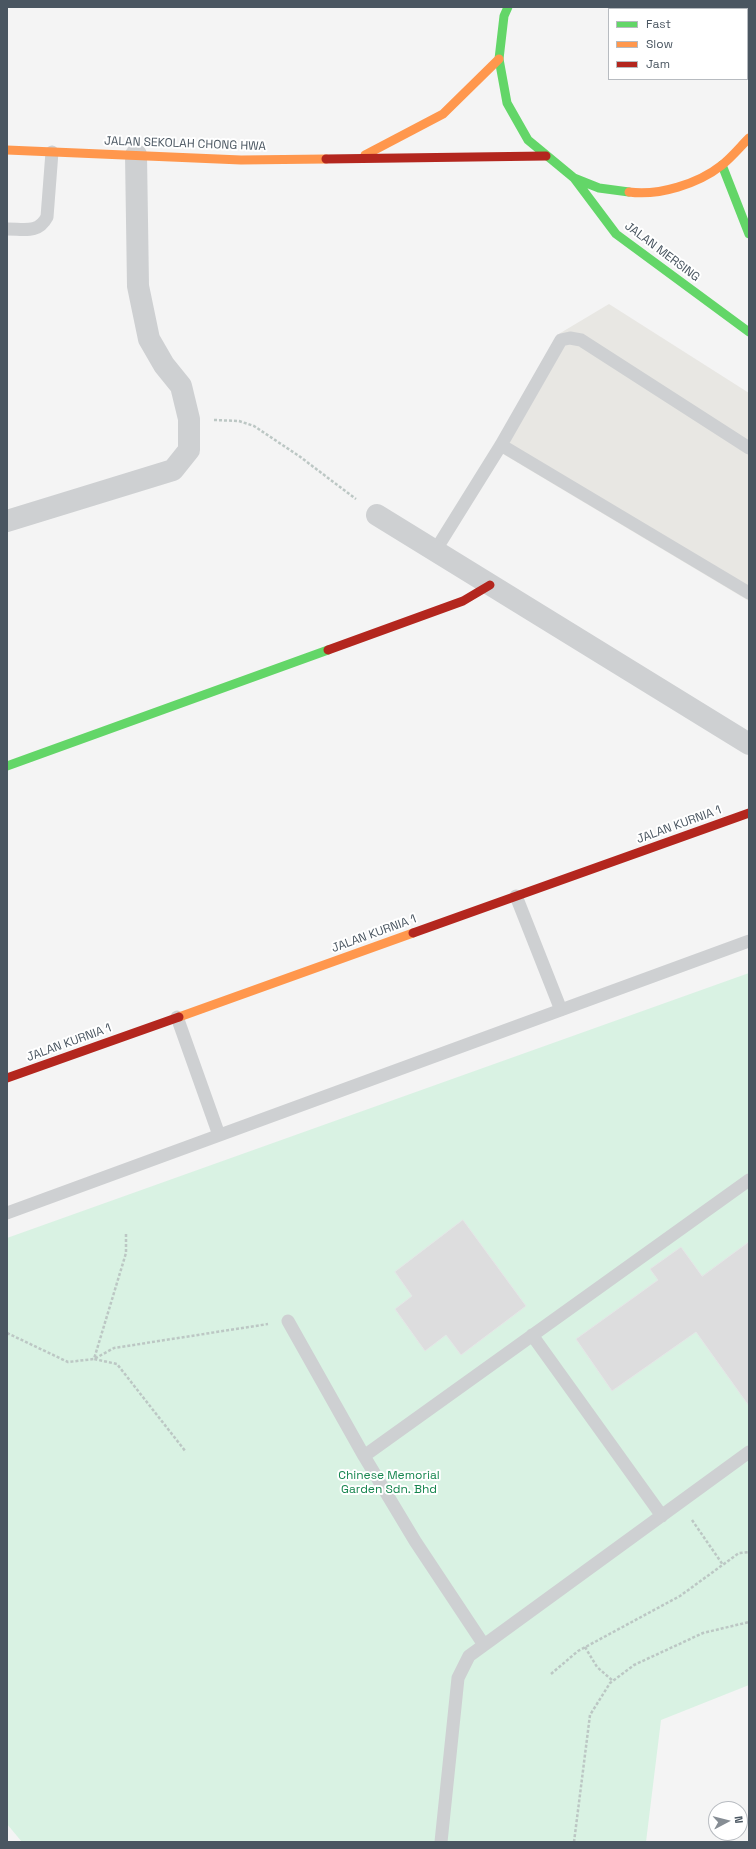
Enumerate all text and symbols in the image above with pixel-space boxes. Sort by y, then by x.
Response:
legend [608,8,748,80]
text: Fast [646,16,671,32]
text: Slow [646,36,673,52]
text: Jam [646,56,670,72]
street label: JALAN SEKOLAH CHONG HWA [104,134,266,154]
street label: JALAN MERSING [622,219,702,285]
street label: JALAN KURNIA 1 [635,803,723,847]
street label: JALAN KURNIA 1 [330,912,418,956]
street label: JALAN KURNIA 1 [25,1021,113,1065]
park label: Chinese Memorial Garden Sdn. Bhd [338,1469,440,1497]
north arrow [708,1801,748,1841]
text: N [732,1815,746,1824]

